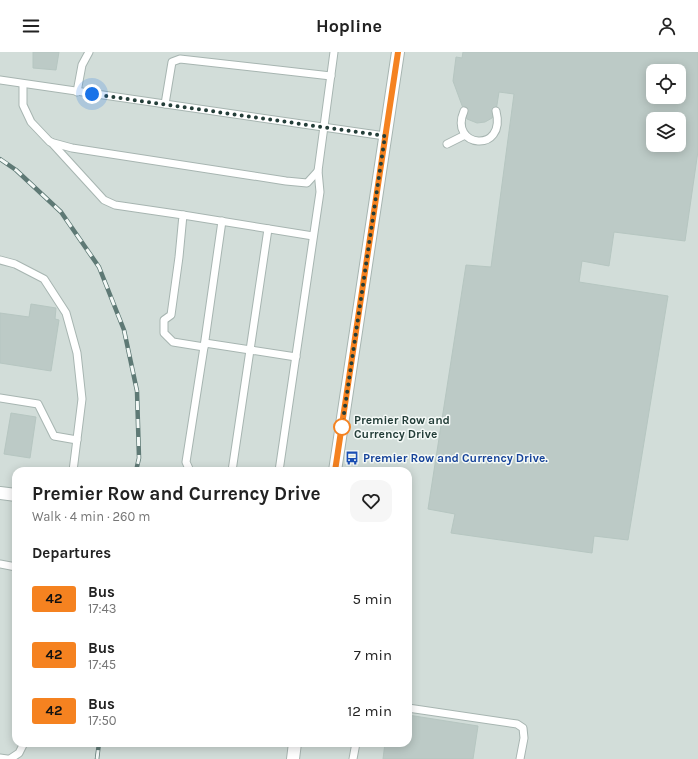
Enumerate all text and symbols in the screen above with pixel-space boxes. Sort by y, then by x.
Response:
icon: menu [20,15,42,37]
text: Hopline [316,15,382,37]
icon: person [656,15,678,37]
map controls [646,64,686,152]
button: locate [646,64,686,104]
your location [82,84,102,104]
button: layers [646,112,686,152]
place label: Premier Row and Currency Drive [354,413,450,441]
marker: Premier Row and Currency Drive [333,418,351,436]
bus stop icon: Premier Row and Currency Drive. [344,450,360,466]
place label: Premier Row and Currency Drive. [363,451,548,465]
button: heart [350,480,392,522]
text: Premier Row and Currency Drive [32,483,321,505]
text: Walk · 4 min · 260 m [32,509,151,524]
text: Departures [32,544,111,562]
text: Bus [88,583,115,601]
text: 42 [46,590,62,607]
text: 5 min [352,590,392,608]
text: 17:43 [88,601,116,616]
text: Bus [88,639,115,657]
text: 42 [46,646,62,663]
text: 7 min [354,646,392,664]
text: 17:45 [88,657,116,672]
text: Bus [88,695,115,713]
text: 42 [46,702,62,719]
text: 12 min [347,702,392,720]
text: 17:50 [88,713,116,728]

